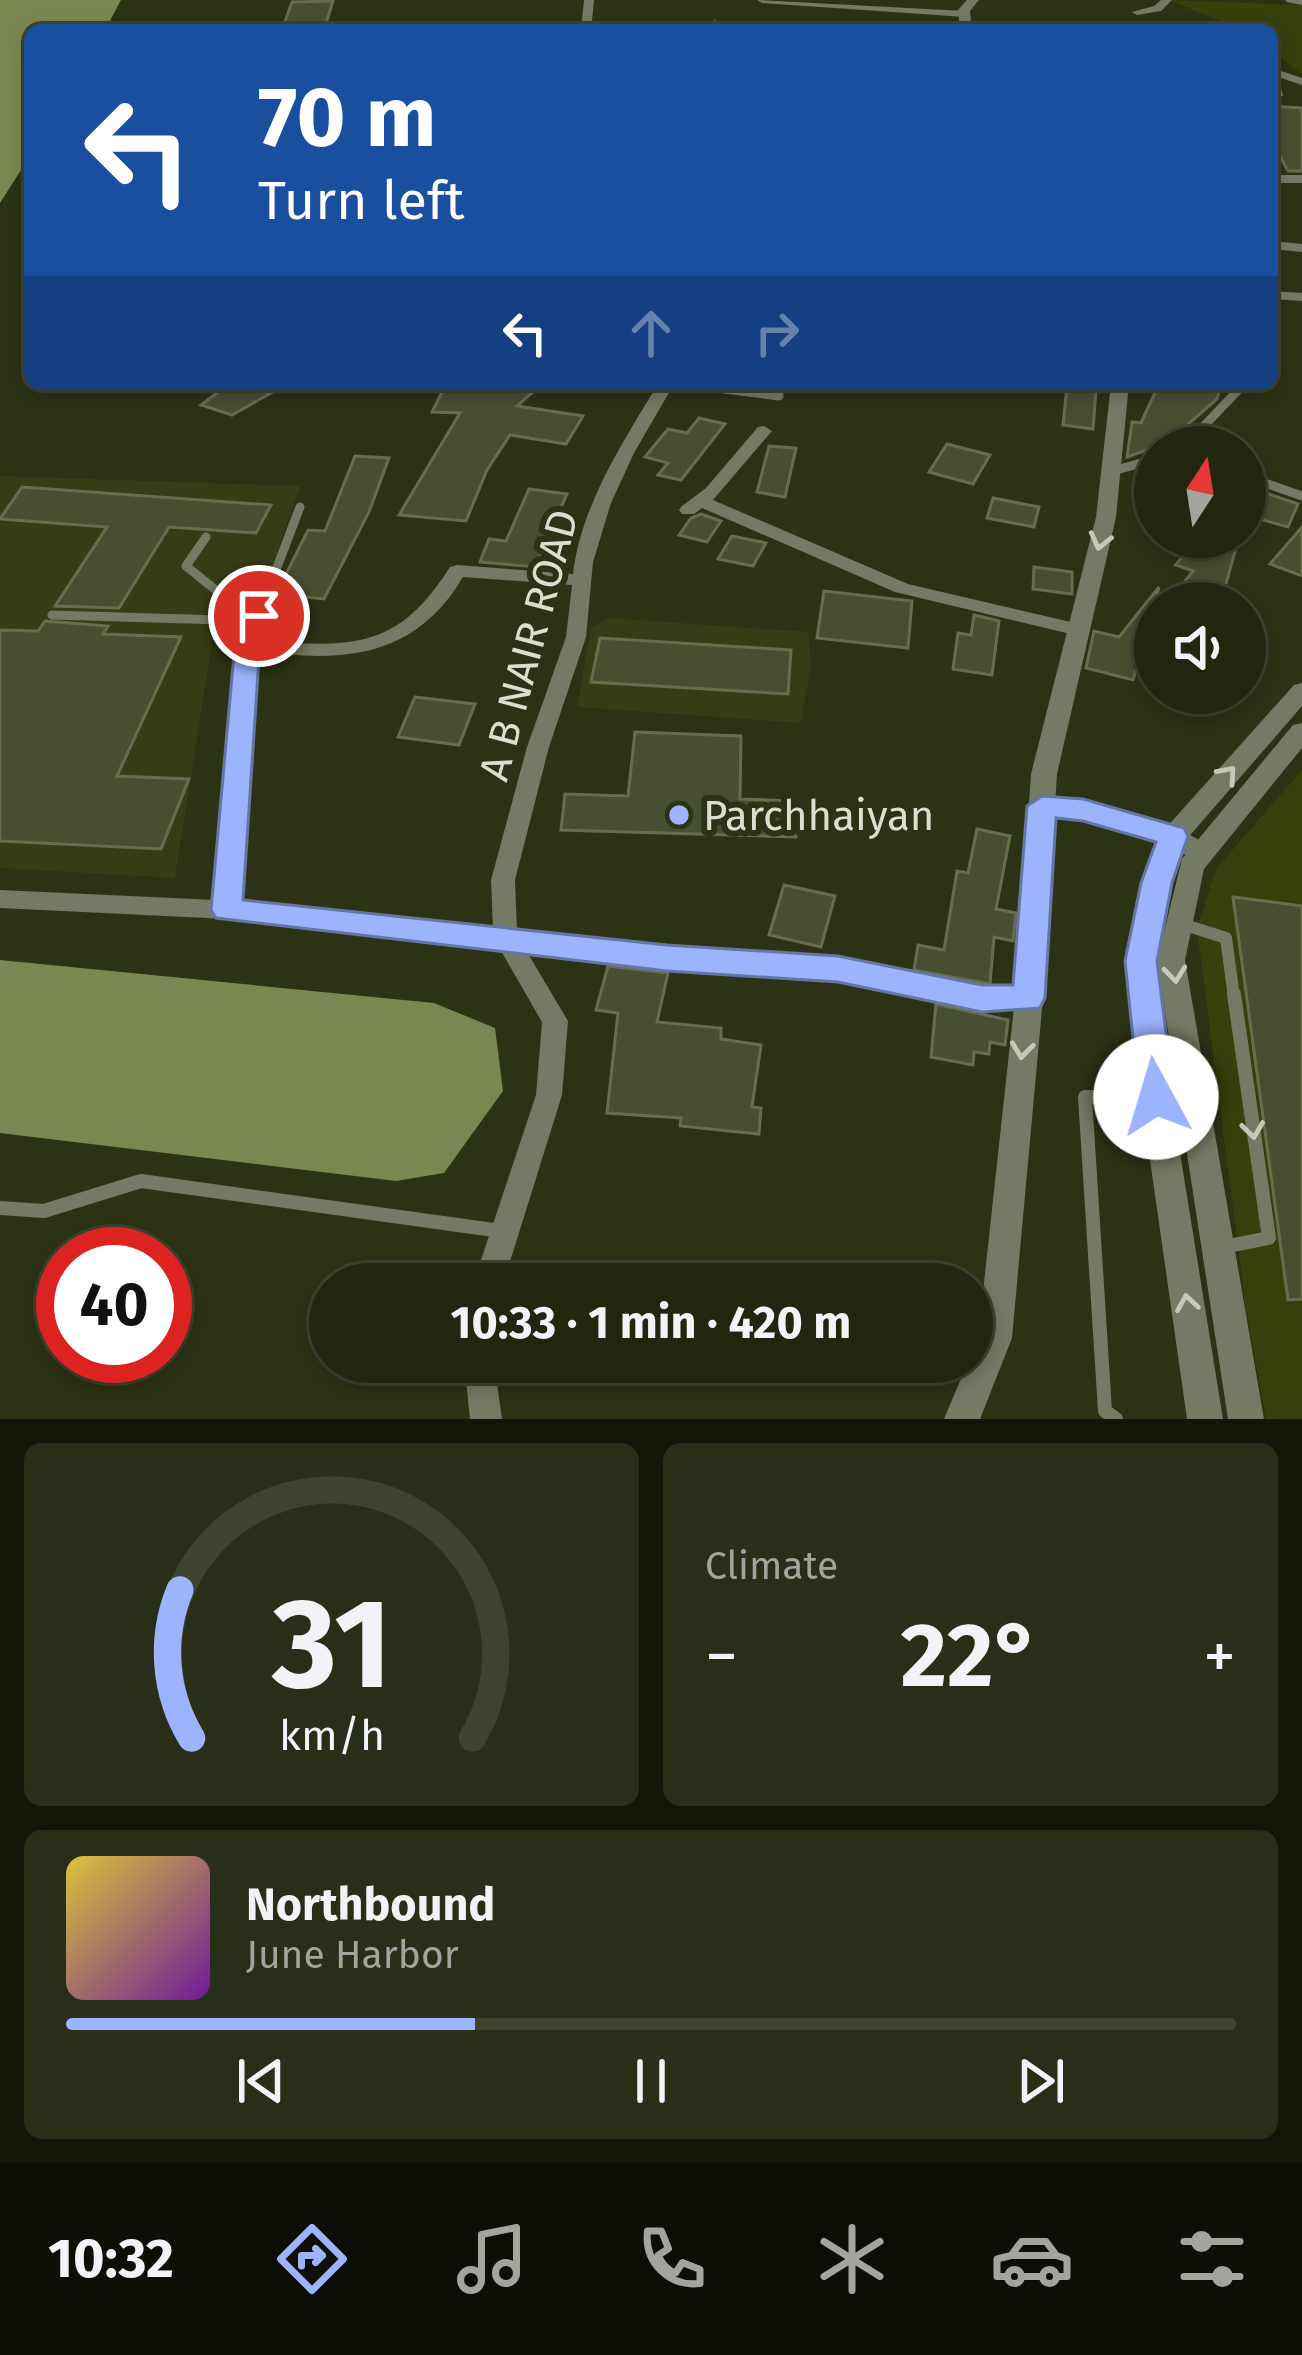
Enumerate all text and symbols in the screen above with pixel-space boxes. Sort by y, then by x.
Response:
text: 70 m [258,67,436,168]
icon: left [60,72,216,228]
text: Turn left [258,169,465,233]
icon: left [492,300,558,366]
icon: ahead [618,300,684,366]
icon: right [744,300,810,366]
north arrow [1134,426,1266,558]
map controls [1134,426,1266,714]
street label: A B NAIR ROAD [469,504,589,786]
one-way arrow [1089,531,1114,551]
pin [208,565,310,667]
button: sound [1134,582,1266,714]
icon: arrive [226,583,292,649]
one-way arrow [1214,766,1236,788]
place label: Parchhaiyan [703,791,934,841]
marker: Parchhaiyan [666,802,692,828]
one-way arrow [1162,964,1187,983]
position arrow [1093,1034,1219,1160]
one-way arrow [1010,1040,1036,1060]
one-way arrow [1239,1120,1265,1139]
speed limit sign: 40 [36,1227,192,1383]
one-way arrow [1176,1294,1201,1314]
text: 10:33 · 1 min · 420 m [451,1296,851,1350]
text: Climate [705,1543,838,1589]
text: 31 [270,1570,392,1720]
text: 22° [901,1602,1041,1710]
text: − [705,1617,738,1696]
text: + [1203,1617,1236,1696]
text: km/h [278,1709,385,1760]
text: Northbound [246,1878,495,1932]
text: June Harbor [246,1932,459,1978]
icon: previous [228,2048,294,2114]
icon: pause [618,2048,684,2114]
icon: next [1008,2048,1074,2114]
icon: directions [270,2217,354,2301]
icon: music [450,2217,534,2301]
icon: phone [630,2217,714,2301]
icon: climate [810,2217,894,2301]
icon: car [990,2217,1074,2301]
icon: filters [1170,2217,1254,2301]
text: 10:32 [48,2227,174,2291]

